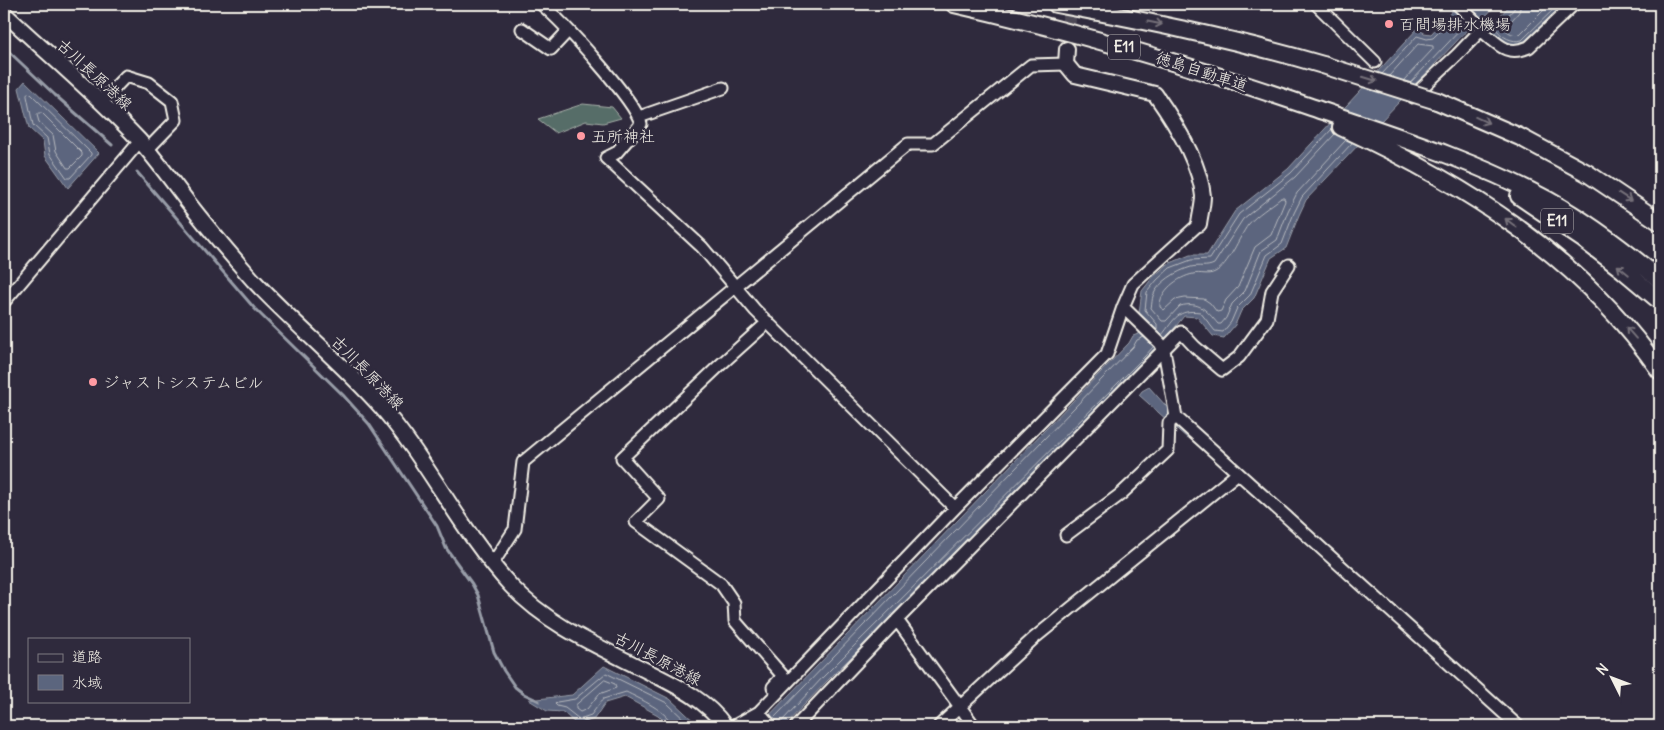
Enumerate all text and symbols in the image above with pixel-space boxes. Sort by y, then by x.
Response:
place label: 百間場排水機場 [1399,14,1511,34]
marker: 百間場排水機場 [1383,18,1395,30]
one-way arrow [1147,19,1163,28]
street label: 古川長原港線 [53,34,137,114]
road number: E11 [1108,34,1140,60]
street label: 徳島自動車道 [1153,47,1251,95]
one-way arrow [1362,75,1378,85]
one-way arrow [1474,115,1489,125]
place label: 五所神社 [591,126,655,146]
marker: 五所神社 [575,130,587,142]
one-way arrow [1617,192,1631,202]
road number: E11 [1541,208,1573,234]
one-way arrow [1505,217,1518,228]
one-way arrow [1617,264,1630,275]
one-way arrow [1625,326,1636,339]
street label: 古川長原港線 [327,331,409,413]
place label: ジャストシステムビル [103,372,264,392]
marker: ジャストシステムビル [87,376,99,388]
street label: 古川長原港線 [611,627,705,689]
legend [28,638,190,702]
text: 道路 [72,647,102,666]
north arrow [1586,652,1636,702]
text: N [1592,660,1612,679]
text: 水域 [72,673,102,692]

